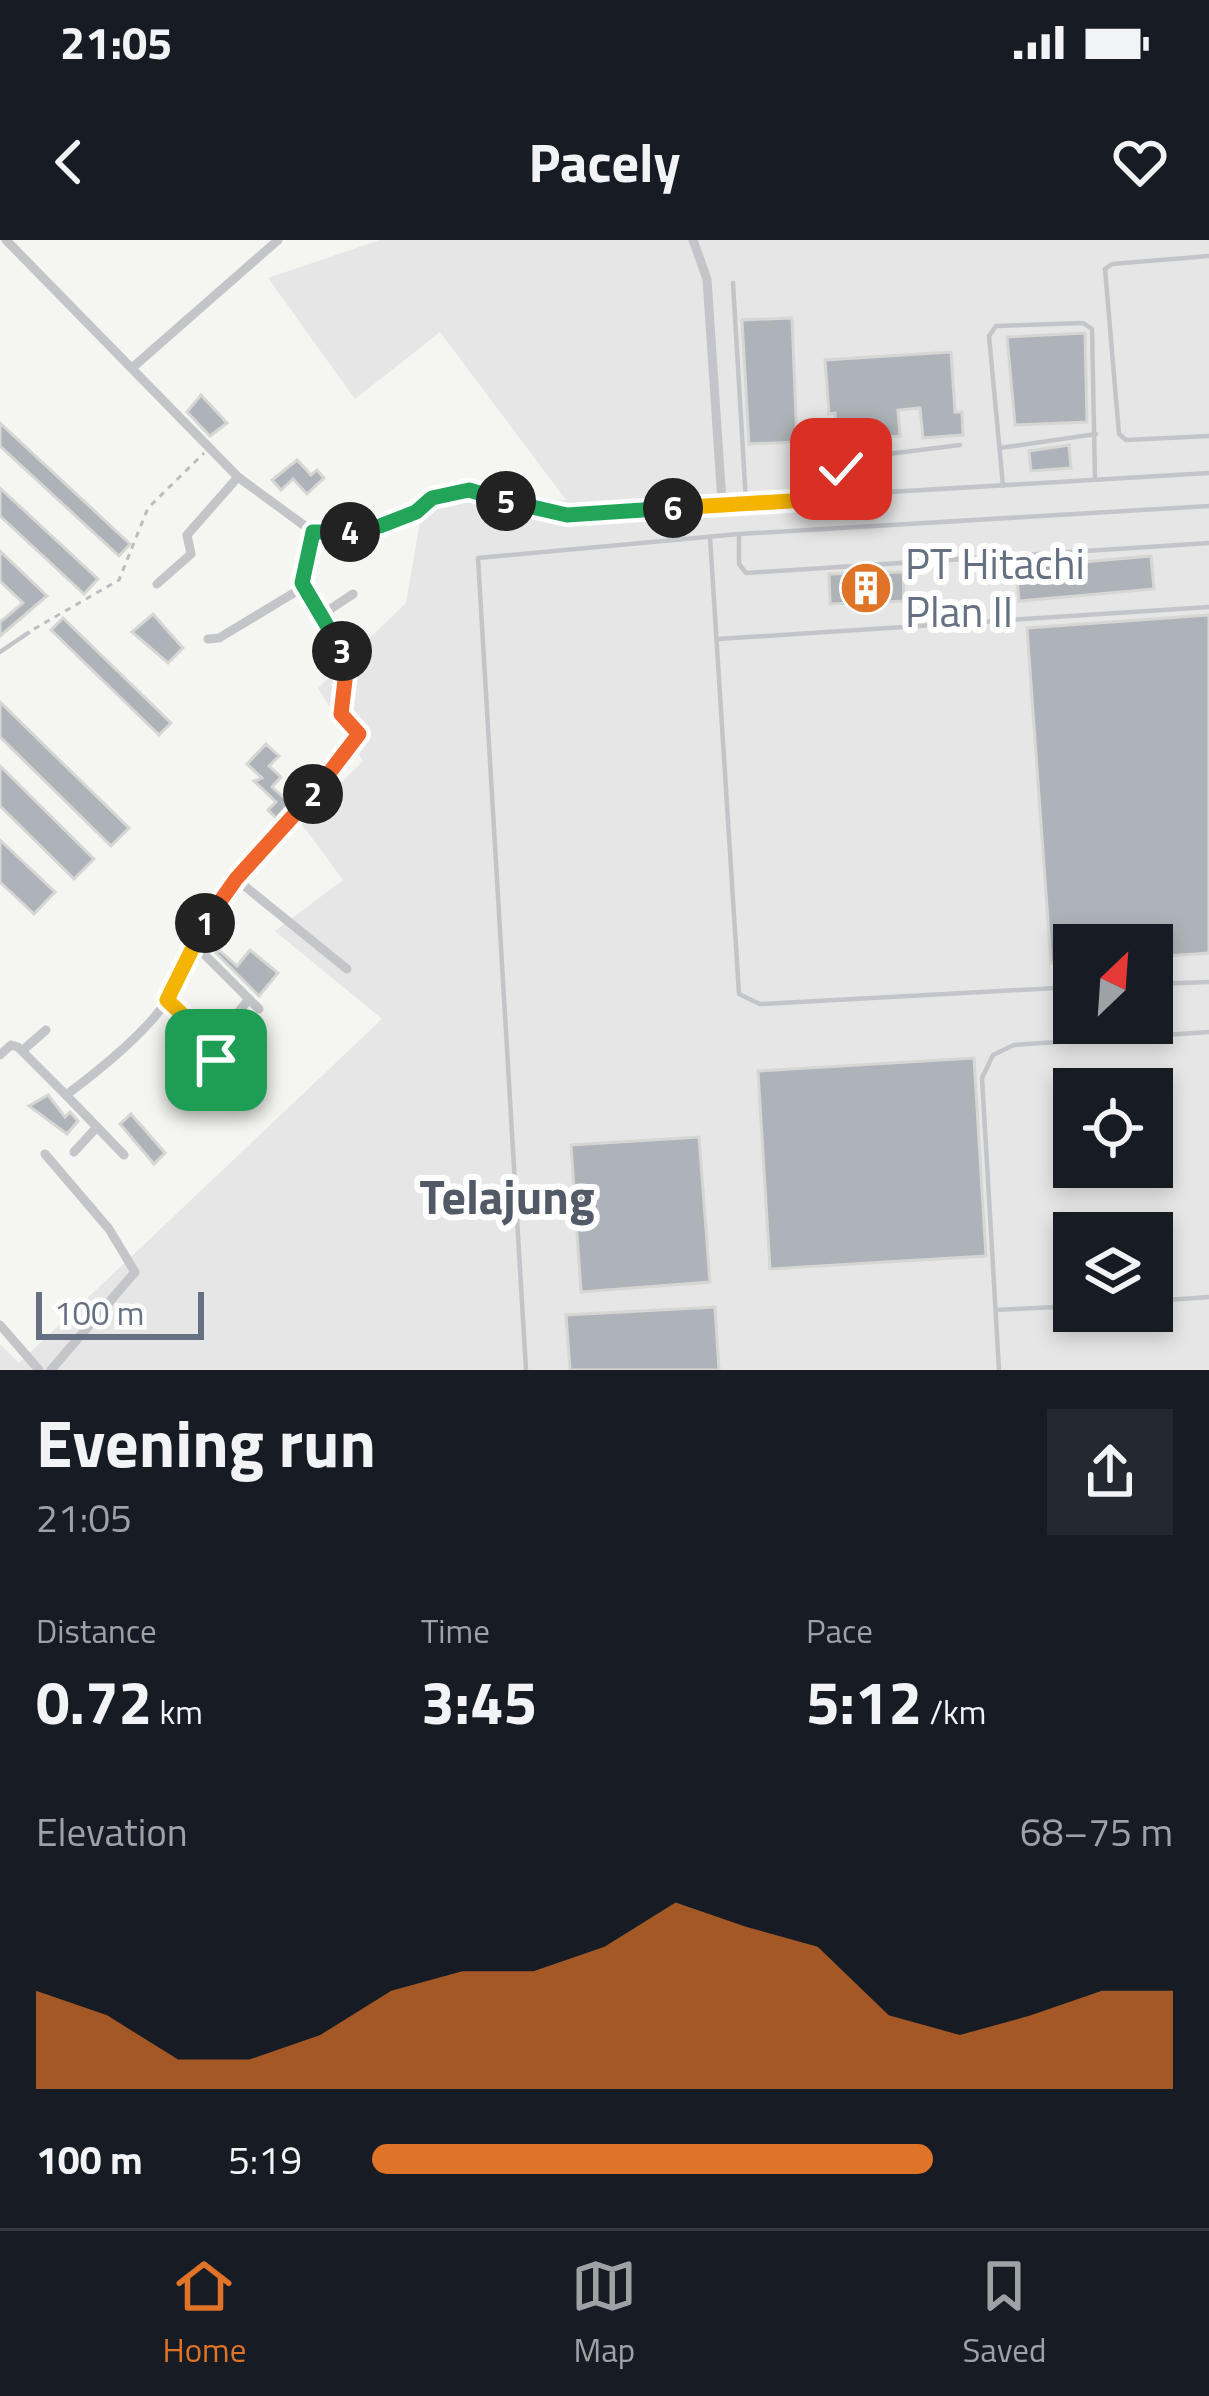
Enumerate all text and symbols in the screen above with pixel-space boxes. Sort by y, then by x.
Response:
text: 21:05 [60,8,172,76]
text: Pacely [528,121,681,203]
icon: back [36,129,102,195]
icon: heart [1107,129,1173,195]
pin [790,418,892,520]
icon: check [808,436,874,502]
pin: 5 [476,471,536,531]
text: 5 [497,476,515,526]
pin: 6 [643,478,703,538]
text: 6 [664,483,682,533]
pin: 4 [320,502,380,562]
text: 4 [341,507,359,557]
place label: PT Hitachi Plan II [905,531,1085,643]
building icon: PT Hitachi Plan II [838,560,894,616]
pin: 3 [312,621,372,681]
text: 3 [333,626,351,676]
pin: 2 [283,764,343,824]
text: 2 [304,769,322,819]
pin: 1 [175,893,235,953]
text: 1 [196,898,214,948]
north arrow [1053,924,1173,1044]
map controls [1053,924,1173,1332]
pin [165,1009,267,1111]
icon: arrive [183,1027,249,1093]
button: locate [1053,1068,1173,1188]
district label: Telajung [419,1160,595,1233]
button: layers [1053,1212,1173,1332]
scale bar [36,1286,204,1339]
text: 100 m [54,1288,144,1338]
text: Evening run [36,1392,376,1493]
button: share [1047,1409,1173,1535]
text: 21:05 [36,1488,132,1547]
text: Distance [36,1606,157,1656]
text: Time [421,1606,490,1656]
text: Pace [806,1606,873,1656]
text: 0.72 [36,1656,152,1747]
text: 3:45 [421,1656,537,1747]
text: 5:12 [806,1656,922,1747]
text: km [152,1687,203,1737]
text: /km [922,1687,986,1737]
text: Elevation [36,1802,188,1861]
text: 68–75 m [1020,1802,1173,1861]
text: 100 m [36,2130,143,2189]
text: 5:19 [228,2130,302,2189]
tab: Home [163,2253,246,2375]
tab: Map [571,2253,637,2375]
tab: Saved [962,2253,1046,2375]

